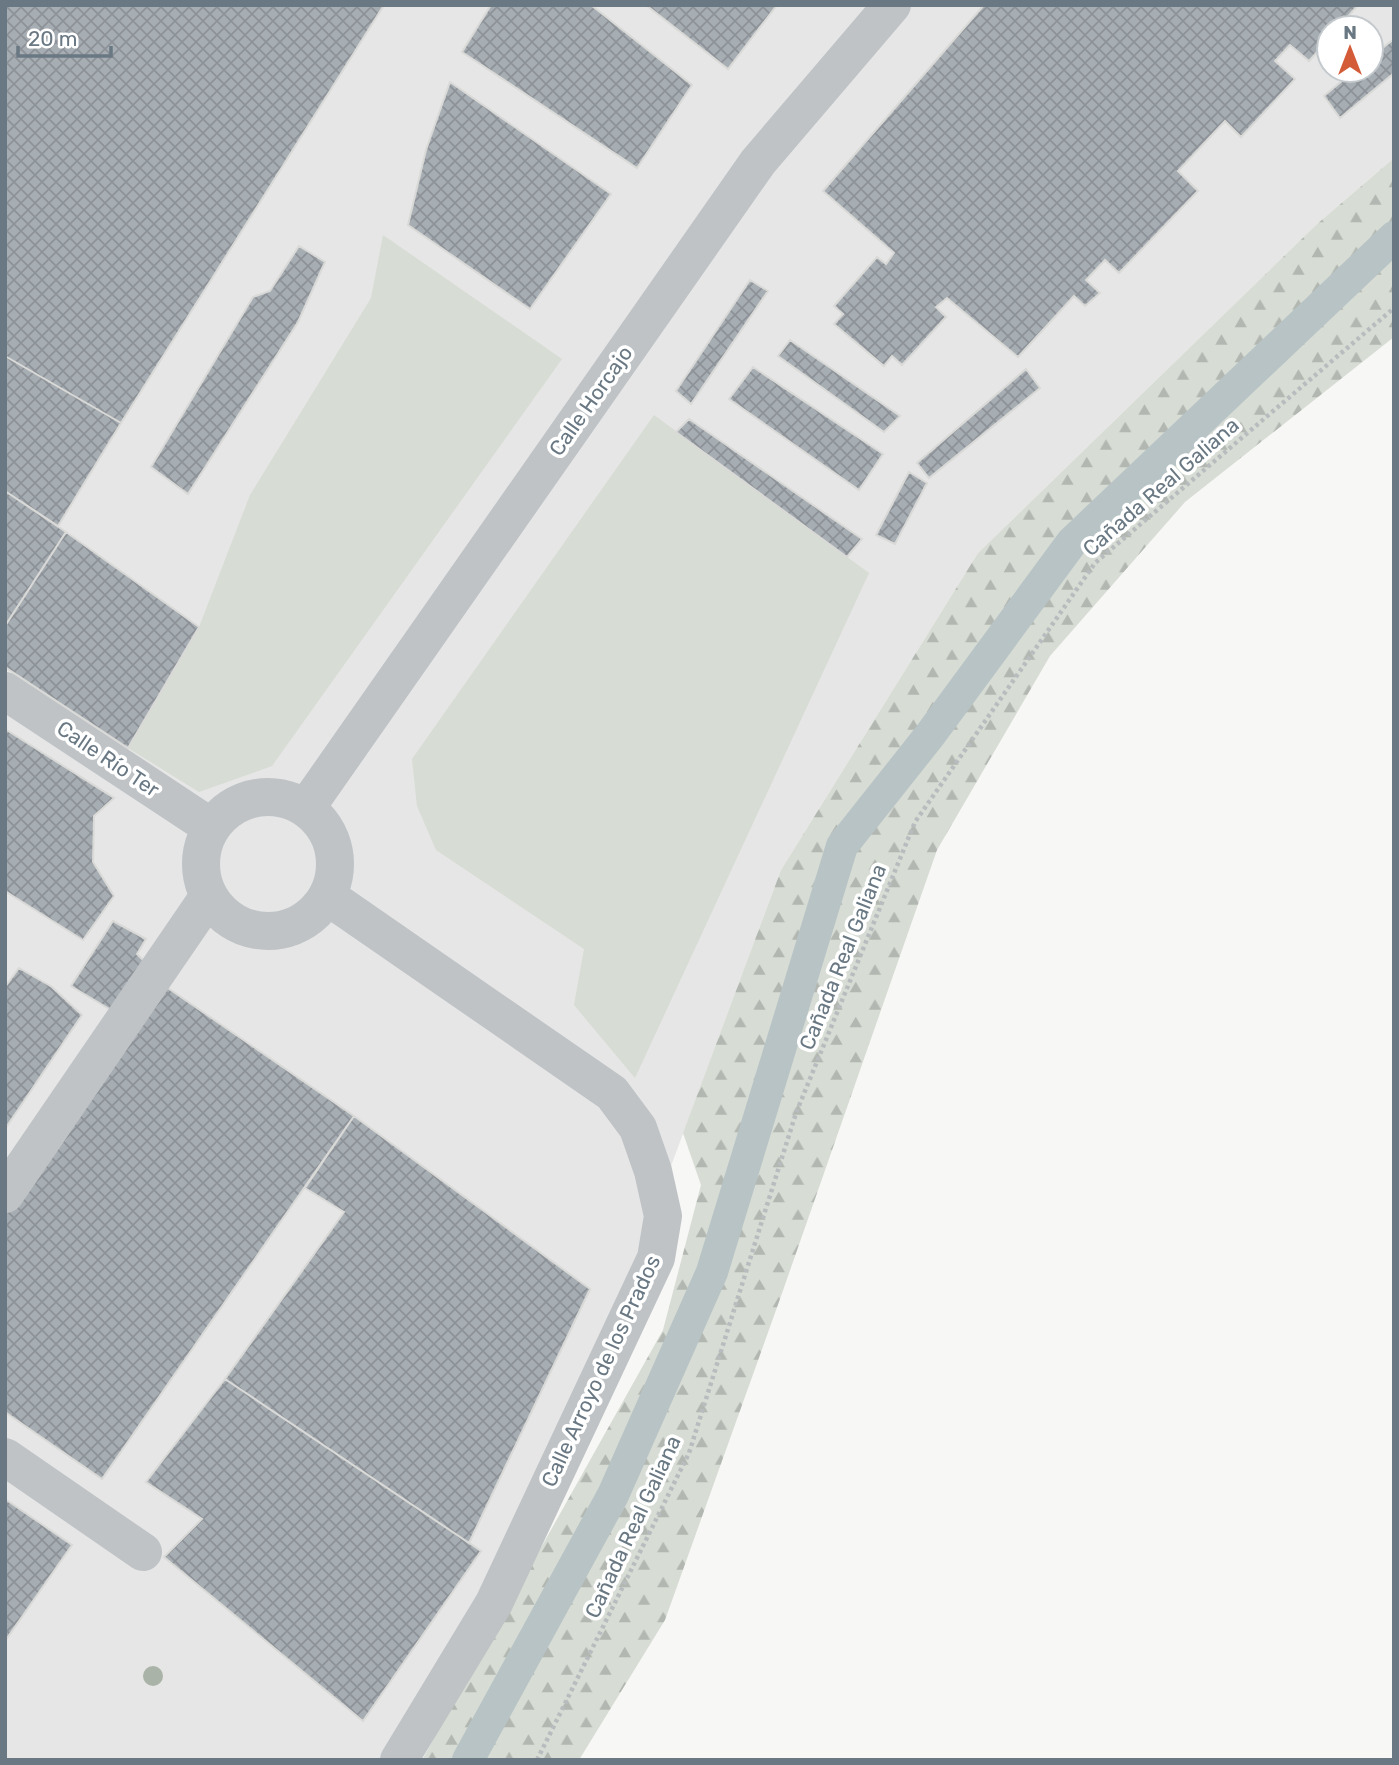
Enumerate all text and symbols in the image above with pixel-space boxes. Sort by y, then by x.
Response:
scale bar [18,14,110,58]
north arrow [1315,14,1385,84]
text: N [1343,21,1357,44]
text: 20 m [28,26,77,51]
street label: Calle Horcajo [544,341,638,460]
street label: Cañada Real Galiana [1078,412,1244,561]
street label: Calle Río Ter [52,715,164,802]
street label: Cañada Real Galiana [794,860,891,1053]
street label: Calle Arroyo de los Prados [536,1251,665,1491]
street label: Cañada Real Galiana [579,1432,686,1622]

